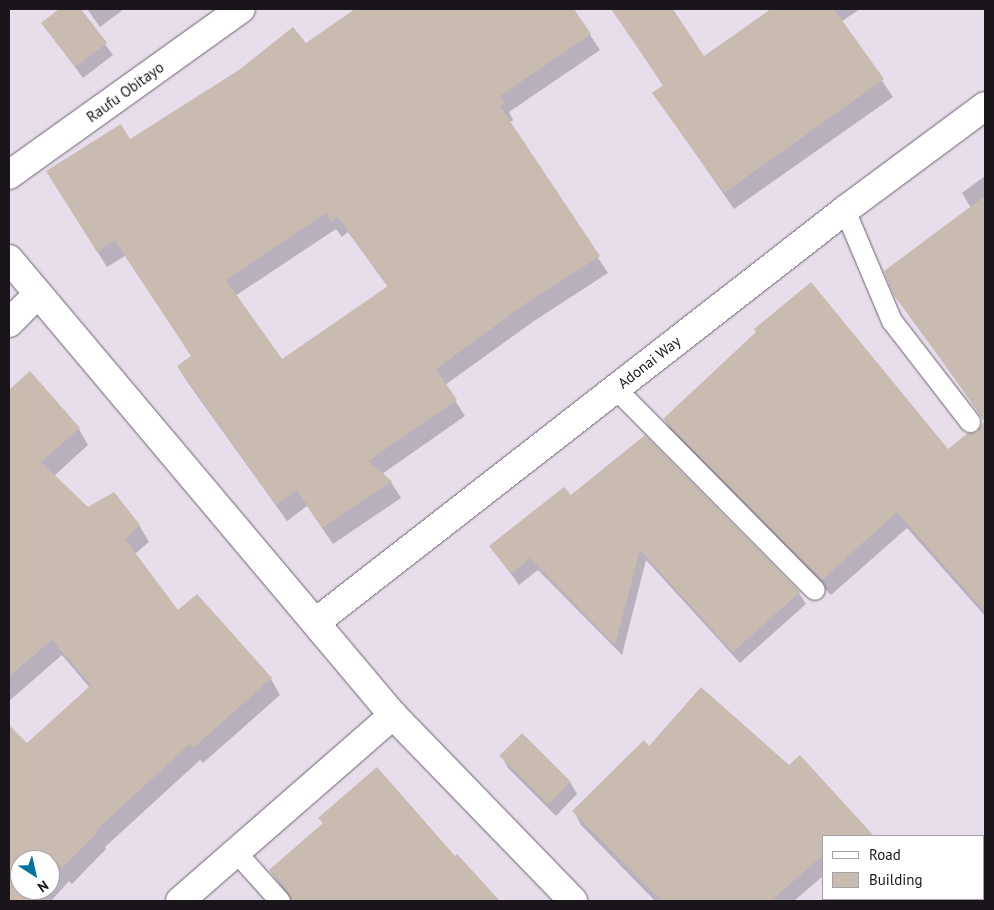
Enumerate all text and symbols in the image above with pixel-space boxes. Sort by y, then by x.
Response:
street label: Raufu Obitayo [83,58,167,126]
street label: Adonai Way [614,332,684,392]
legend [822,835,984,900]
text: Road [869,845,901,864]
north arrow [10,850,60,900]
text: Building [869,870,923,889]
text: N [34,876,52,896]

